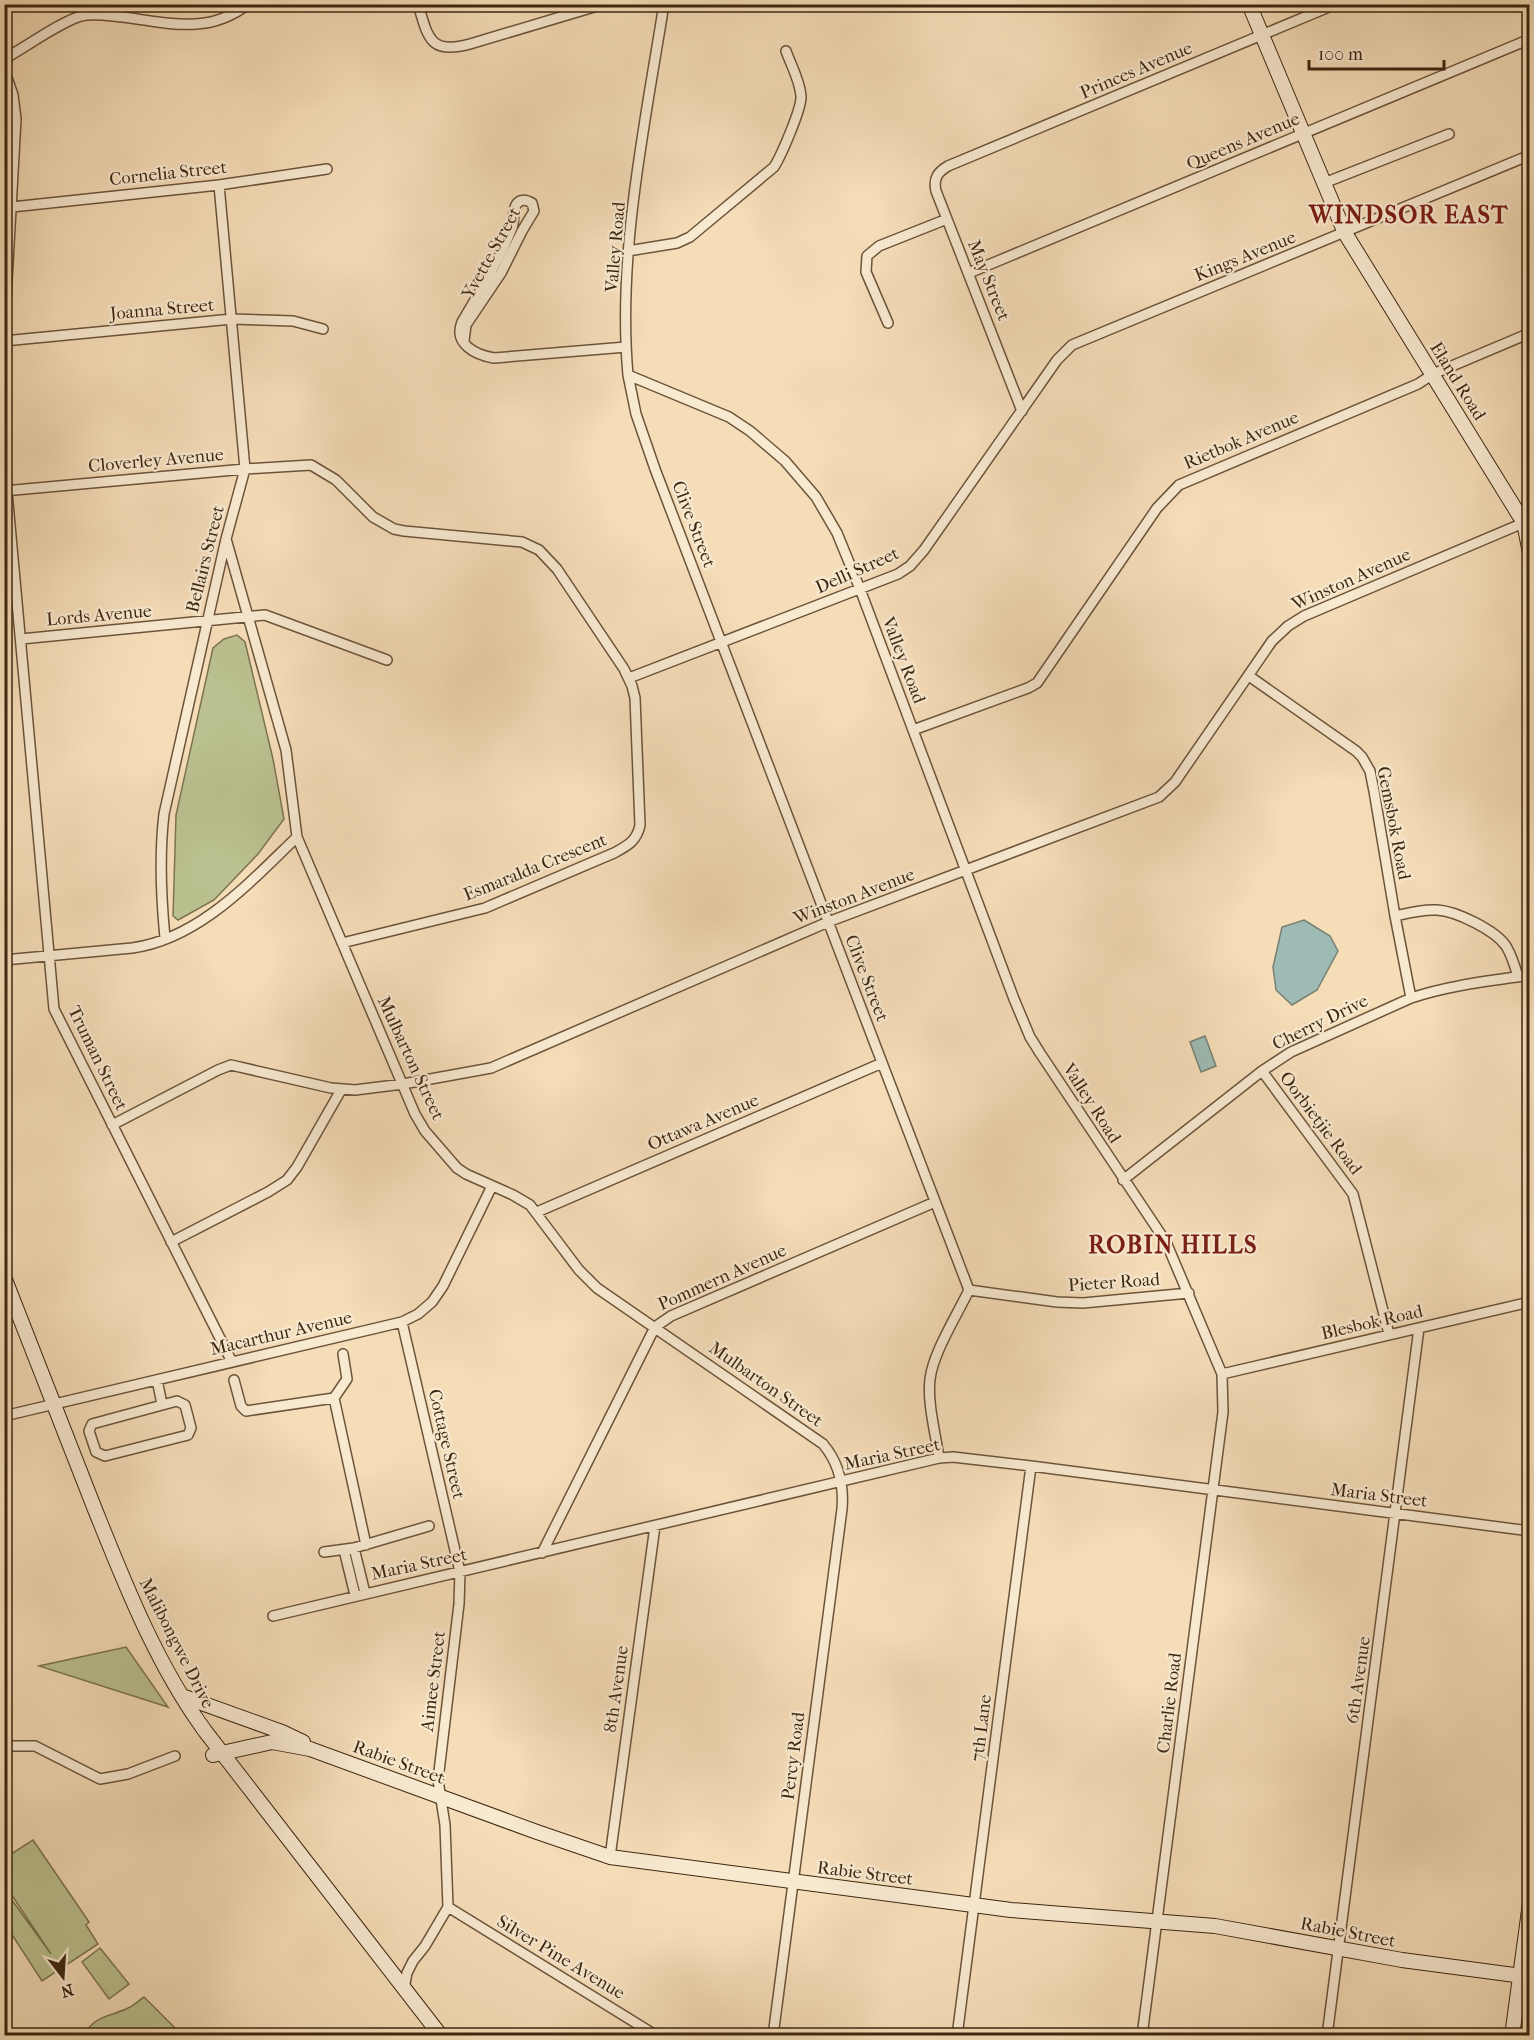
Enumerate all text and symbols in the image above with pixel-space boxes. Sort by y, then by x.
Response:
scale bar [1309,33,1444,71]
street label: Princes Avenue [1077,37,1195,103]
text: 100 m [1318,44,1363,65]
street label: Queens Avenue [1183,108,1303,175]
street label: Cornelia Street [108,157,228,190]
street label: Valley Road [601,201,630,294]
district label: WINDSOR EAST [1308,201,1509,229]
street label: Yvette Street [457,203,526,304]
street label: Kings Avenue [1192,227,1299,286]
street label: May Street [963,237,1014,324]
street label: Joanna Street [107,294,216,325]
street label: Eland Road [1425,338,1490,424]
street label: Rietbok Avenue [1180,407,1302,474]
street label: Cloverley Avenue [87,444,225,477]
street label: Clive Street [667,478,720,571]
street label: Bellairs Street [182,503,229,615]
street label: Delli Street [812,542,903,598]
street label: Winston Avenue [1288,544,1414,615]
street label: Lords Avenue [45,600,153,631]
street label: Valley Road [877,613,930,707]
street label: Gemsbok Road [1372,765,1415,882]
street label: Esmaralda Crescent [461,829,610,906]
street label: Winston Avenue [790,864,918,930]
street label: Clive Street [840,932,893,1025]
street label: Cherry Drive [1269,990,1372,1055]
street label: Mulbarton Street [373,993,449,1124]
street label: Truman Street [63,1002,132,1115]
street label: Valley Road [1057,1059,1125,1147]
street label: Oorbietjie Road [1275,1068,1366,1179]
street label: Ottawa Avenue [645,1090,762,1155]
district label: ROBIN HILLS [1088,1231,1258,1259]
street label: Pommern Avenue [655,1240,790,1315]
street label: Pieter Road [1067,1269,1161,1296]
street label: Blesbok Road [1319,1301,1425,1344]
street label: Macarthur Avenue [208,1307,354,1360]
street label: Mulbarton Street [705,1337,827,1432]
street label: Cottage Street [424,1387,469,1502]
street label: Maria Street [842,1434,943,1475]
street label: Maria Street [1329,1479,1429,1512]
street label: Maria Street [369,1544,470,1585]
street label: Malibongwe Drive [135,1574,219,1712]
street label: Aimee Street [417,1629,450,1733]
street label: 6th Avenue [1342,1635,1375,1725]
street label: 8th Avenue [600,1644,633,1734]
street label: Charlie Road [1153,1651,1186,1755]
street label: 7th Lane [967,1693,996,1763]
street label: Percy Road [778,1711,809,1801]
street label: Rabie Street [350,1736,448,1789]
street label: Rabie Street [816,1857,915,1890]
street label: Silver Pine Avenue [493,1911,629,2004]
street label: Rabie Street [1299,1913,1398,1952]
north arrow [33,1947,93,2007]
text: N [58,1980,76,2002]

